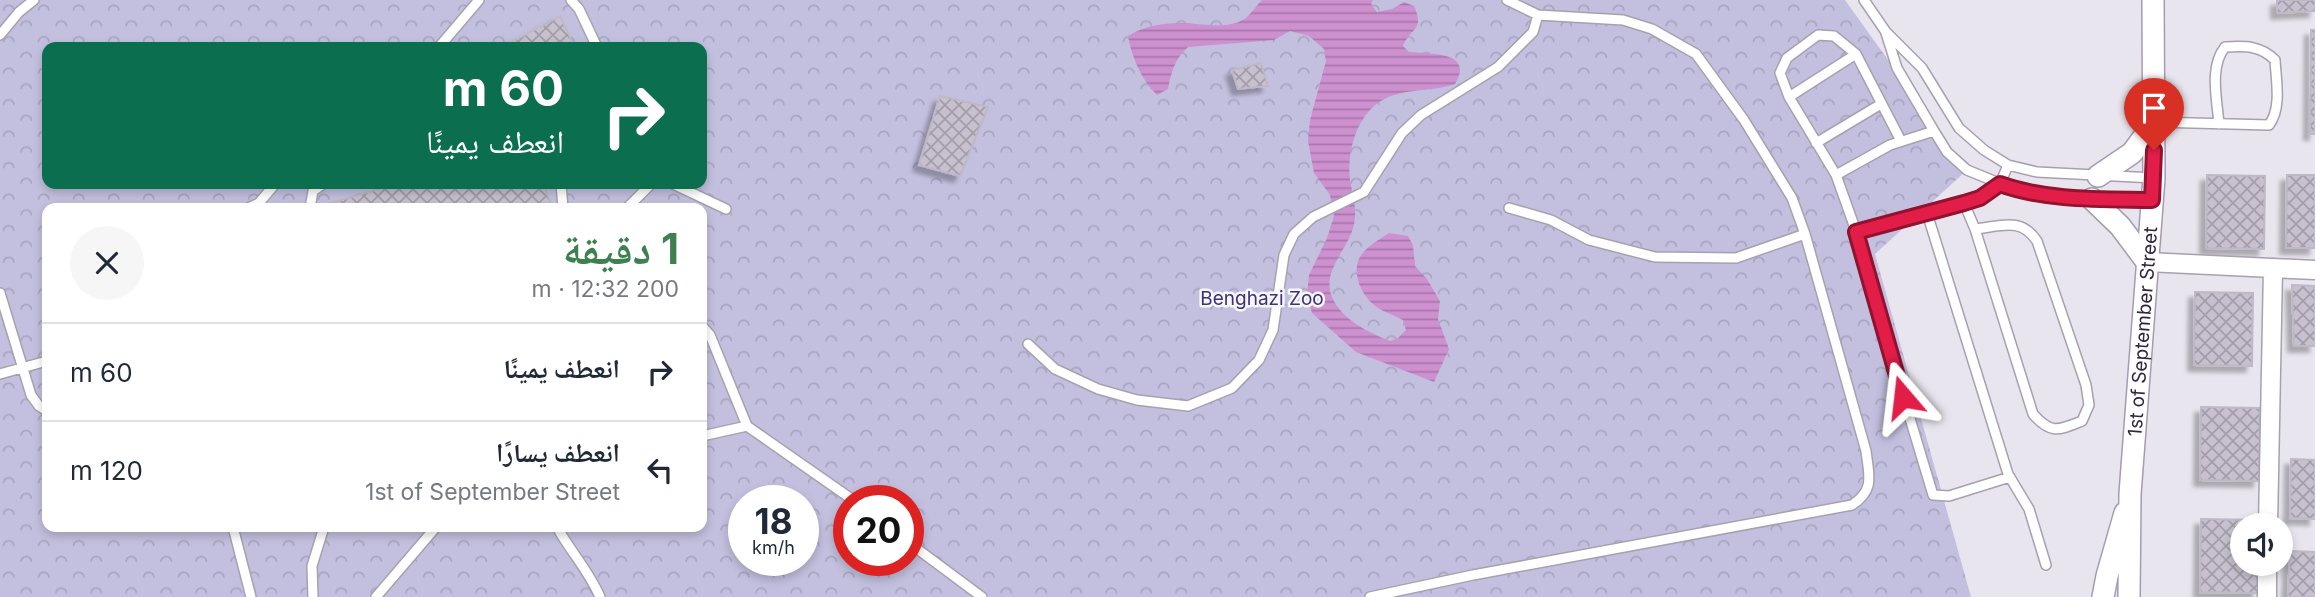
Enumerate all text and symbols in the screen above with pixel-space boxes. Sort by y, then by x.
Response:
text: 60 m [443,59,564,118]
icon: right [588,70,679,161]
pin [2124,78,2184,150]
icon: arrive [2135,89,2173,127]
text: انعطف يمينًا [426,122,564,161]
text: 1 دقيقة [563,223,679,274]
button: close [70,226,144,300]
street label: 1st of September Street [2123,226,2162,437]
text: 200 m · 12:32 [532,275,679,303]
park label: Benghazi Zoo [1200,287,1324,310]
text: انعطف يمينًا [504,353,620,384]
icon: right [641,353,679,391]
text: 60 m [70,357,133,388]
position arrow [1866,360,1940,434]
text: انعطف يسارًا [496,437,620,468]
icon: left [641,451,679,489]
text: 120 m [70,455,143,486]
text: 1st of September Street [365,478,620,506]
speed limit sign: 20 [833,485,924,576]
text: 18 [755,500,792,542]
map controls [2230,513,2293,576]
button: sound [2230,513,2293,576]
text: km/h [752,537,795,558]

